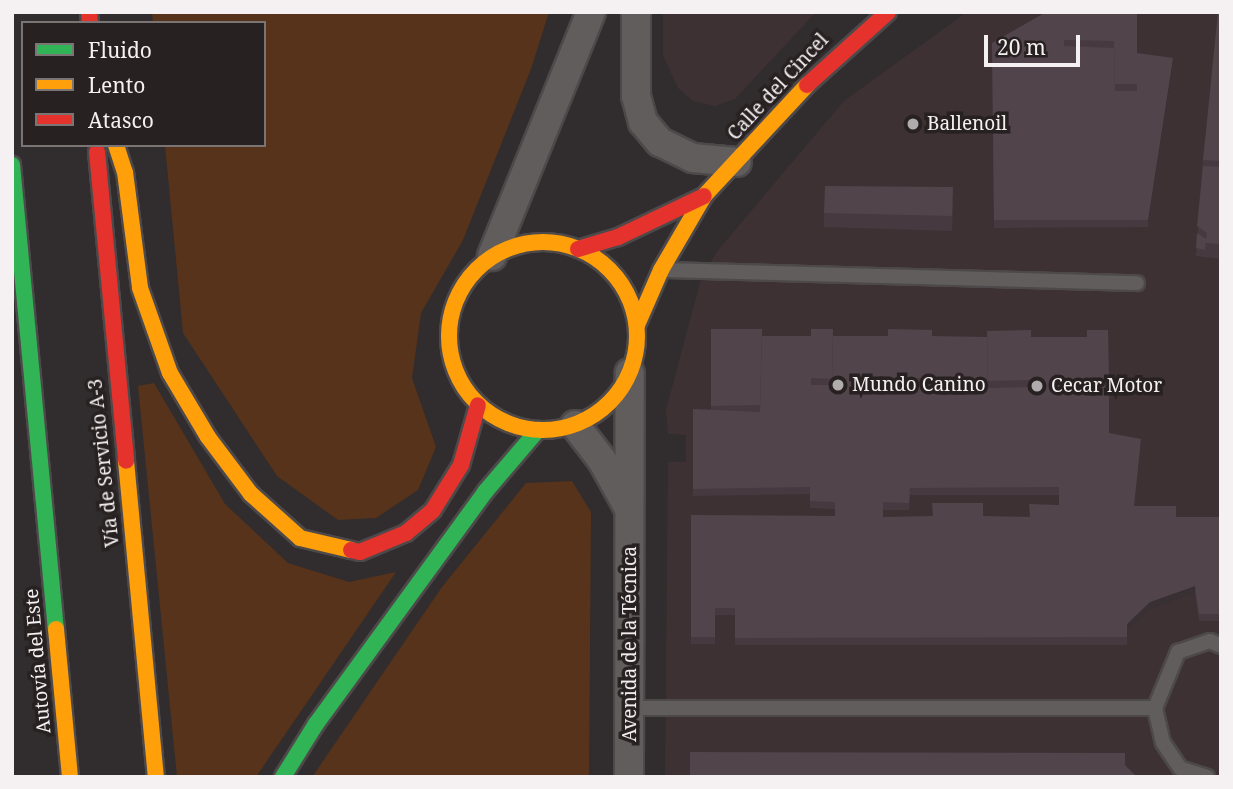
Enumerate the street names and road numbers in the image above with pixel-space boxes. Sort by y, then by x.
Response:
street label: Calle del Cincel [723,29,833,145]
street label: Vía de Servicio A-3 [84,378,124,548]
street label: Avenida de la Técnica [619,546,641,742]
street label: Autovía del Este [20,588,56,734]

